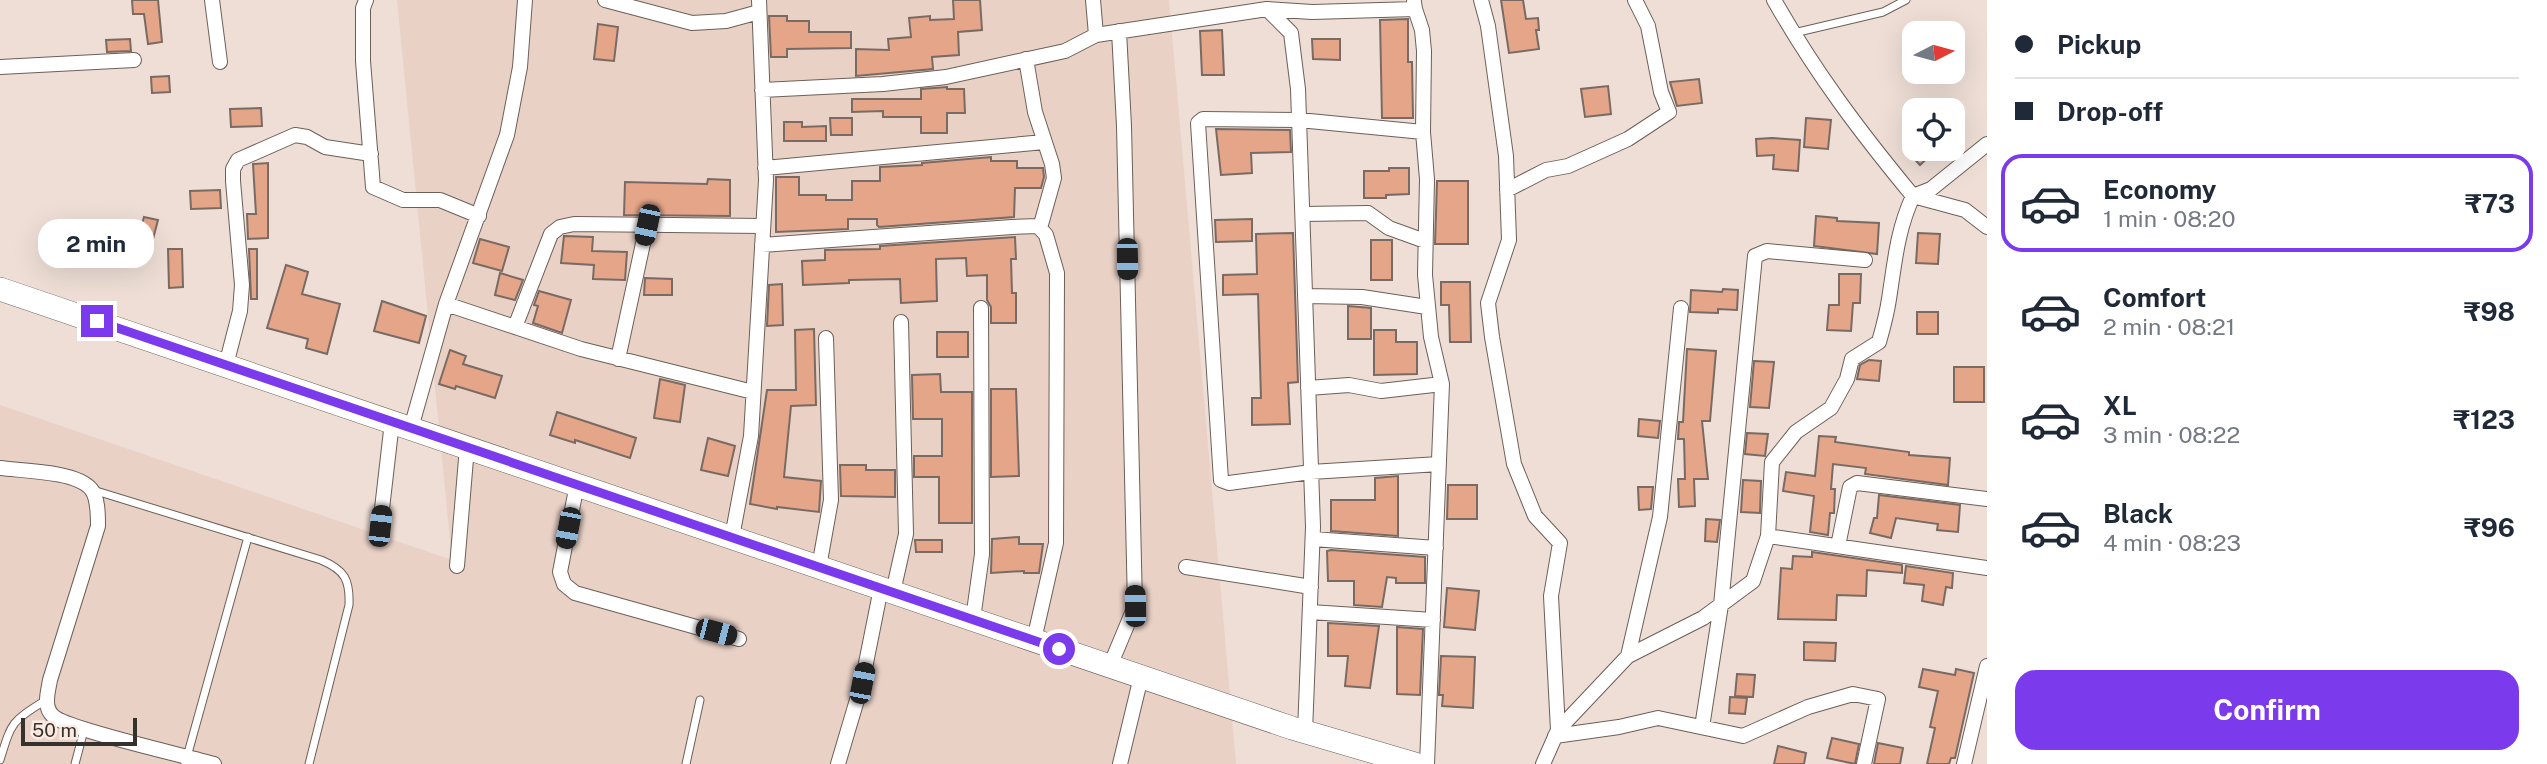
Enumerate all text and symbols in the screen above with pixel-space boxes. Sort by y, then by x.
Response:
north arrow [1902,21,1965,84]
map controls [1902,21,1965,161]
text: Pickup [2057,29,2141,60]
text: Drop-off [2057,96,2163,127]
button: locate [1902,98,1965,161]
icon: car [2019,172,2082,235]
text: Economy [2103,174,2216,205]
text: ₹73 [2465,188,2515,219]
car [633,202,662,248]
text: 1 min · 08:20 [2103,205,2236,232]
callout: 2 min [39,219,155,268]
text: 2 min [66,230,126,257]
car [1117,238,1138,280]
icon: car [2019,280,2082,343]
text: Comfort [2103,282,2206,313]
text: ₹98 [2464,296,2515,327]
route end [81,305,113,337]
text: 2 min · 08:21 [2103,313,2235,340]
icon: car [2019,388,2082,451]
text: XL [2103,390,2137,421]
text: ₹123 [2453,404,2515,435]
text: 3 min · 08:22 [2103,421,2240,448]
icon: car [2019,496,2082,559]
text: Black [2103,498,2173,529]
car [368,504,393,548]
car [554,505,583,551]
text: ₹96 [2464,512,2515,543]
text: 4 min · 08:23 [2103,529,2241,556]
car [1125,585,1146,627]
car [693,616,740,648]
route start [1043,633,1075,665]
car [848,660,877,706]
button: Confirm [2015,670,2519,750]
scale bar [21,715,136,747]
text: 50 m [32,719,77,741]

